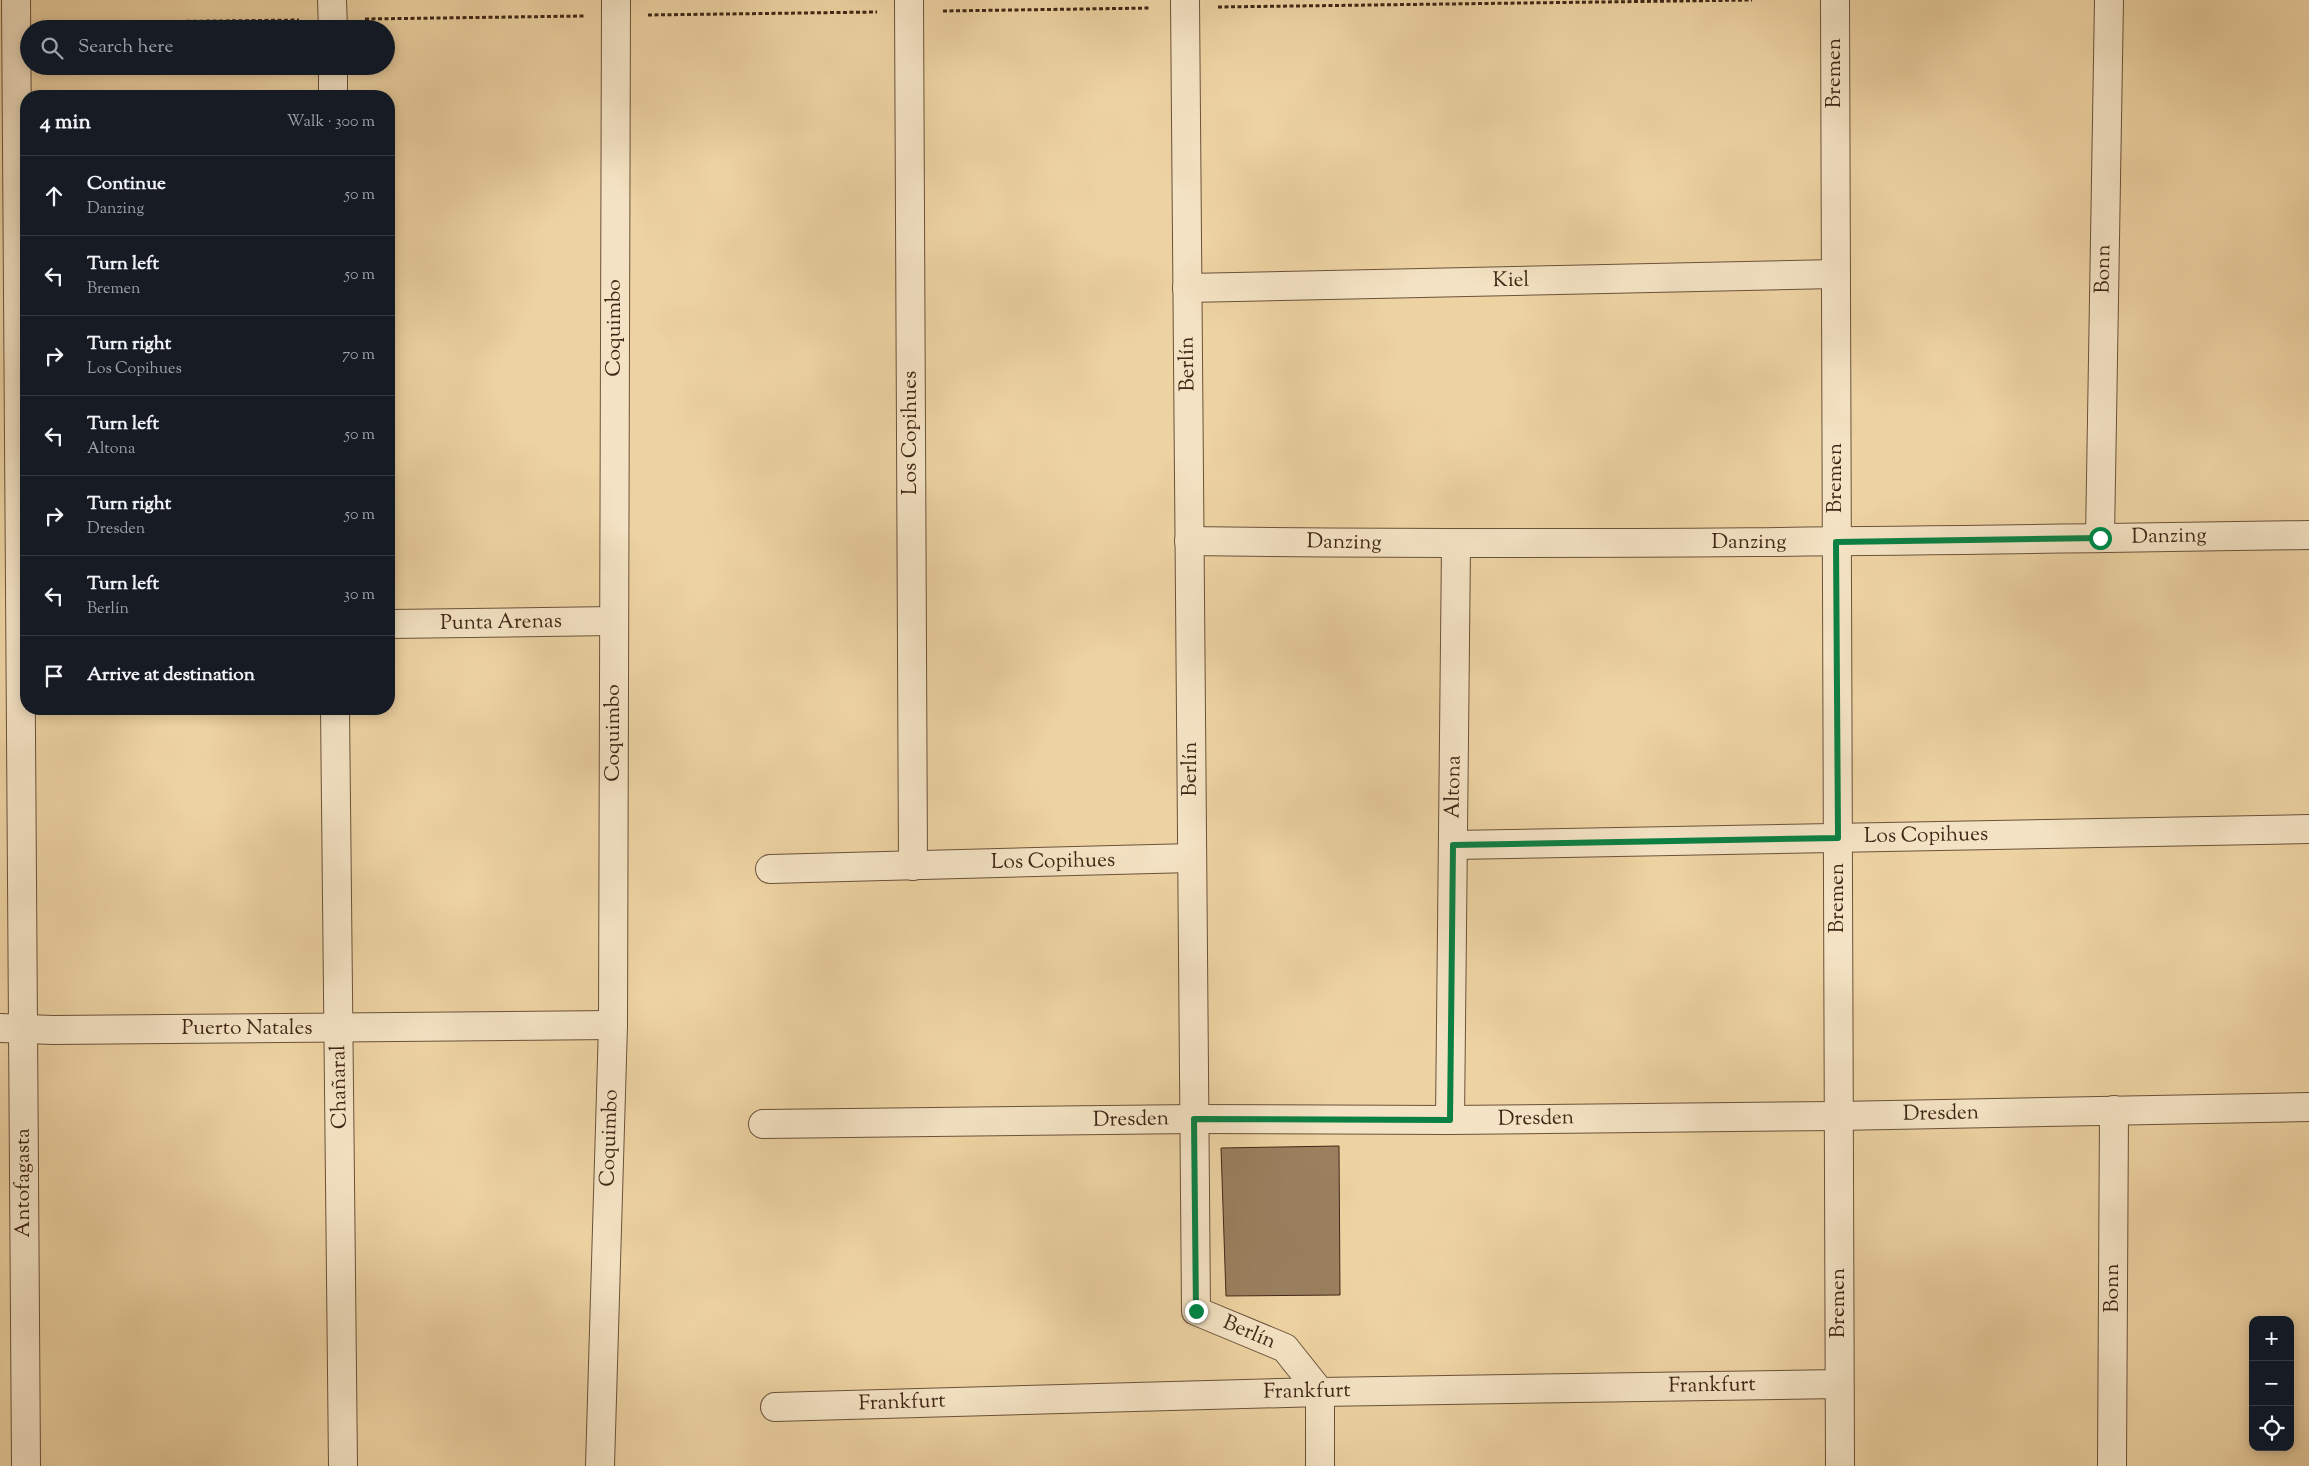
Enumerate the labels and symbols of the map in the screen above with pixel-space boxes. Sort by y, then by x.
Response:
street label: Bremen [1820,38,1850,108]
street label: Bonn [2089,244,2119,294]
street label: Kiel [1492,266,1530,296]
street label: Coquimbo [600,279,630,377]
street label: Berlín [1173,336,1203,392]
street label: Los Copihues [896,371,926,495]
street label: Bremen [1821,443,1851,513]
street label: Danzing [2131,521,2207,553]
street label: Danzing [1306,527,1382,559]
route start [2089,527,2112,550]
street label: Danzing [1711,528,1787,558]
street label: Punta Arenas [440,607,562,639]
street label: Coquimbo [599,684,629,782]
street label: Berlín [1176,741,1206,797]
street label: Altona [1438,755,1470,819]
street label: Los Copihues [1864,820,1988,852]
street label: Los Copihues [991,846,1115,878]
street label: Bremen [1823,863,1853,933]
street label: Puerto Natales [181,1014,313,1044]
street label: Chañaral [324,1045,356,1129]
street label: Coquimbo [593,1089,627,1187]
street label: Dresden [1903,1098,1979,1130]
street label: Dresden [1498,1103,1574,1135]
street label: Dresden [1093,1104,1169,1136]
street label: Antofagasta [9,1128,39,1238]
street label: Bonn [2098,1263,2128,1313]
street label: Bremen [1824,1268,1854,1338]
route end [1185,1300,1208,1323]
street label: Berlín [1218,1308,1280,1358]
street label: Frankfurt [1668,1370,1756,1402]
street label: Frankfurt [1263,1376,1351,1408]
street label: Frankfurt [858,1386,946,1420]

